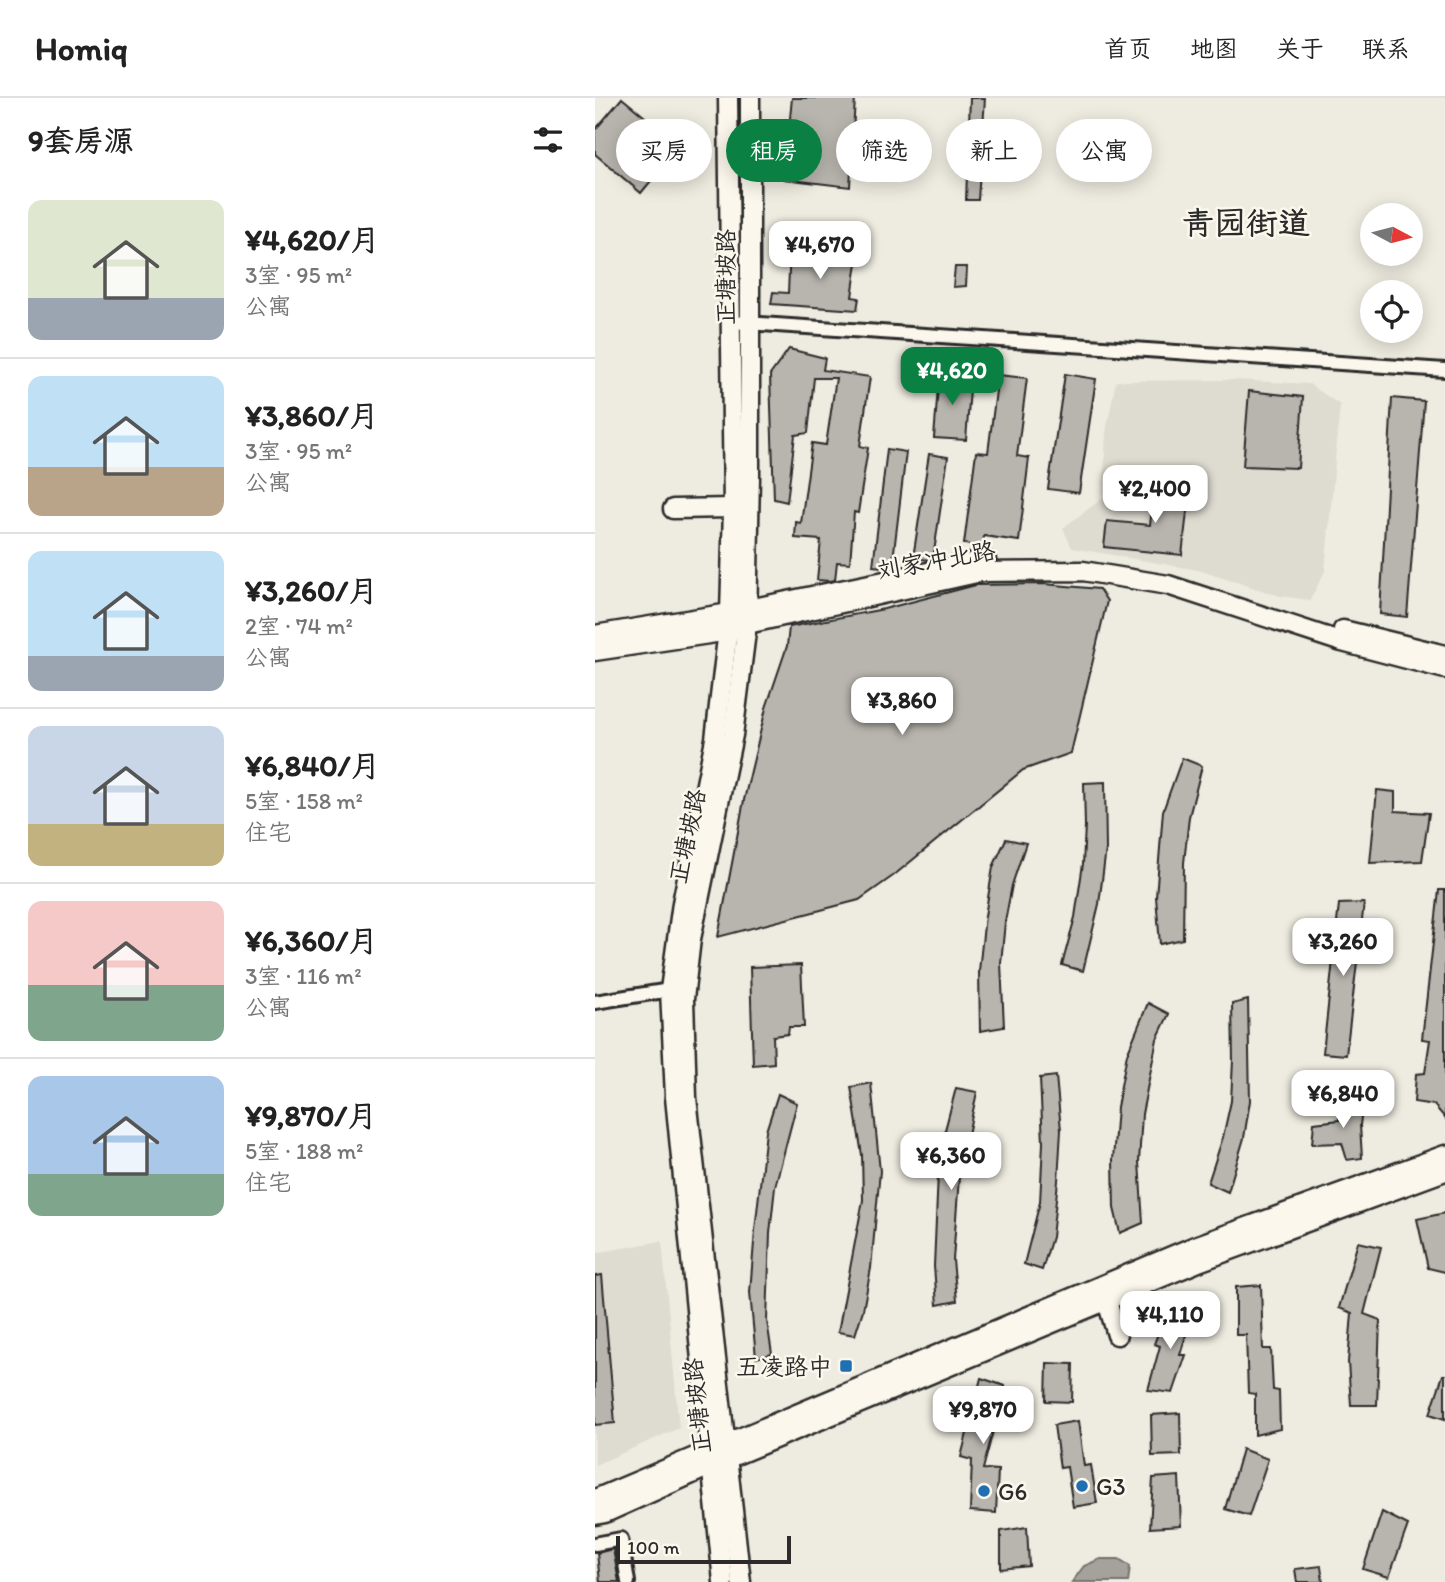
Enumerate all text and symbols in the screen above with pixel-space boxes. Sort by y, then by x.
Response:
text: Homiq [35,29,128,68]
text: 首页 [1104,34,1152,63]
text: 地图 [1190,34,1238,63]
text: 关于 [1276,34,1324,63]
text: 联系 [1362,34,1410,63]
chip: 买房 [616,119,712,182]
chip: 租房 [726,119,822,182]
chip: 筛选 [836,119,932,182]
chip: 新上 [946,119,1042,182]
chip: 公寓 [1056,119,1152,182]
icon: filters [529,121,567,159]
text: 9套房源 [28,122,134,159]
north arrow [1360,203,1423,266]
map controls [1360,203,1423,343]
district label: 青园街道 [1182,204,1310,242]
text: ¥4,620/月 [245,221,380,258]
pin: ¥4,670 [763,222,877,281]
icon: home [84,228,168,312]
street label: 正塘坡路 [711,229,740,325]
text: ¥4,670 [785,230,855,258]
text: 3室 · 95 m² [245,261,352,289]
button: locate [1360,280,1423,343]
text: 公寓 [245,292,291,320]
pin: ¥4,620 [895,348,1009,407]
text: ¥4,620 [917,356,987,384]
text: ¥3,860/月 [245,397,379,434]
icon: home [84,404,168,488]
text: 3室 · 95 m² [245,437,352,465]
pin: ¥2,400 [1098,466,1212,525]
text: 公寓 [245,468,291,496]
text: ¥2,400 [1119,474,1191,502]
street label: 刘家冲北路 [874,535,998,585]
text: ¥3,260/月 [245,572,378,609]
icon: home [84,579,168,663]
text: 2室 · 74 m² [245,612,353,640]
text: 公寓 [245,643,291,671]
pin: ¥3,860 [845,678,959,737]
text: ¥3,860 [867,686,937,714]
text: ¥6,840/月 [245,747,380,784]
icon: home [84,754,168,838]
street label: 正塘坡路 [663,786,711,886]
text: 5室 · 158 m² [245,787,363,815]
text: 住宅 [245,818,291,846]
pin: ¥3,260 [1286,918,1400,978]
text: ¥6,360/月 [245,922,378,959]
text: ¥3,260 [1308,927,1378,955]
icon: home [84,929,168,1013]
text: 3室 · 116 m² [245,962,362,990]
text: 公寓 [245,993,291,1021]
pin: ¥6,840 [1286,1070,1400,1130]
text: ¥6,840 [1307,1079,1379,1107]
text: ¥9,870/月 [245,1097,377,1134]
icon: home [84,1104,168,1188]
pin: ¥6,360 [894,1132,1008,1192]
text: 5室 · 188 m² [245,1137,364,1165]
text: ¥6,360 [916,1141,986,1169]
text: 住宅 [245,1168,291,1196]
pin: ¥4,110 [1113,1292,1227,1351]
text: ¥4,110 [1136,1300,1204,1328]
place label: 五凌路中 [736,1352,832,1381]
street label: 正塘坡路 [678,1357,716,1455]
marker: 五凌路中 [838,1358,854,1374]
pin: ¥9,870 [926,1386,1040,1446]
text: ¥9,870 [949,1395,1017,1423]
place label: G3 [1096,1472,1126,1501]
place label: G6 [998,1477,1027,1506]
marker: G3 [1074,1478,1090,1494]
marker: G6 [976,1483,992,1499]
scale bar [616,1533,791,1565]
text: 100 m [627,1536,679,1559]

